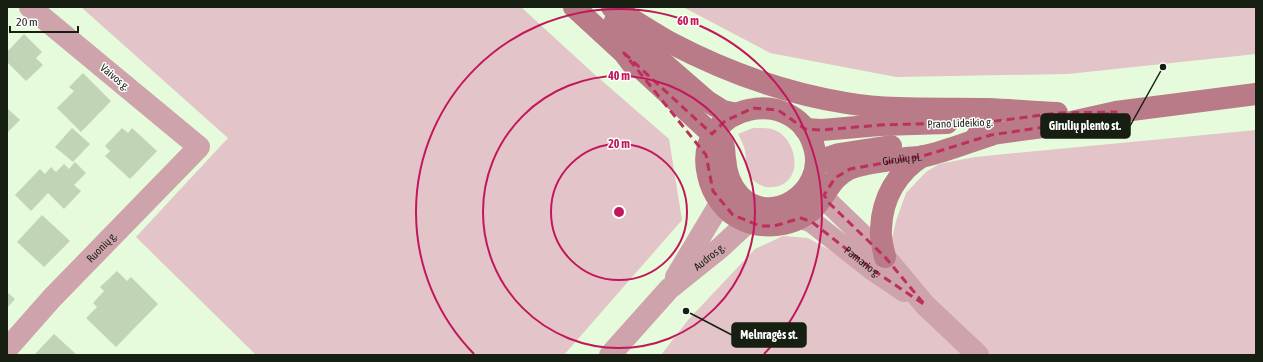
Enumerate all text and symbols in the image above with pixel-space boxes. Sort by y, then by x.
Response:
scale bar [10,8,78,34]
text: 60 m [677,14,699,28]
text: 20 m [16,15,38,29]
street label: Vaivos g. [98,61,132,93]
text: 40 m [607,69,630,83]
callout: Girulių plento st. [1041,114,1130,138]
street label: Prano Lideikio g. [927,116,993,130]
text: Girulių plento st. [1049,119,1121,133]
text: 20 m [608,137,630,151]
street label: Girulių pl. [882,151,923,167]
centre of rings [612,205,626,219]
street label: Ruonių g. [84,230,119,265]
street label: Audros g. [691,241,727,273]
street label: Pamario g. [842,244,883,279]
callout: Melnragės st. [732,323,806,347]
text: Melnragės st. [740,328,798,342]

